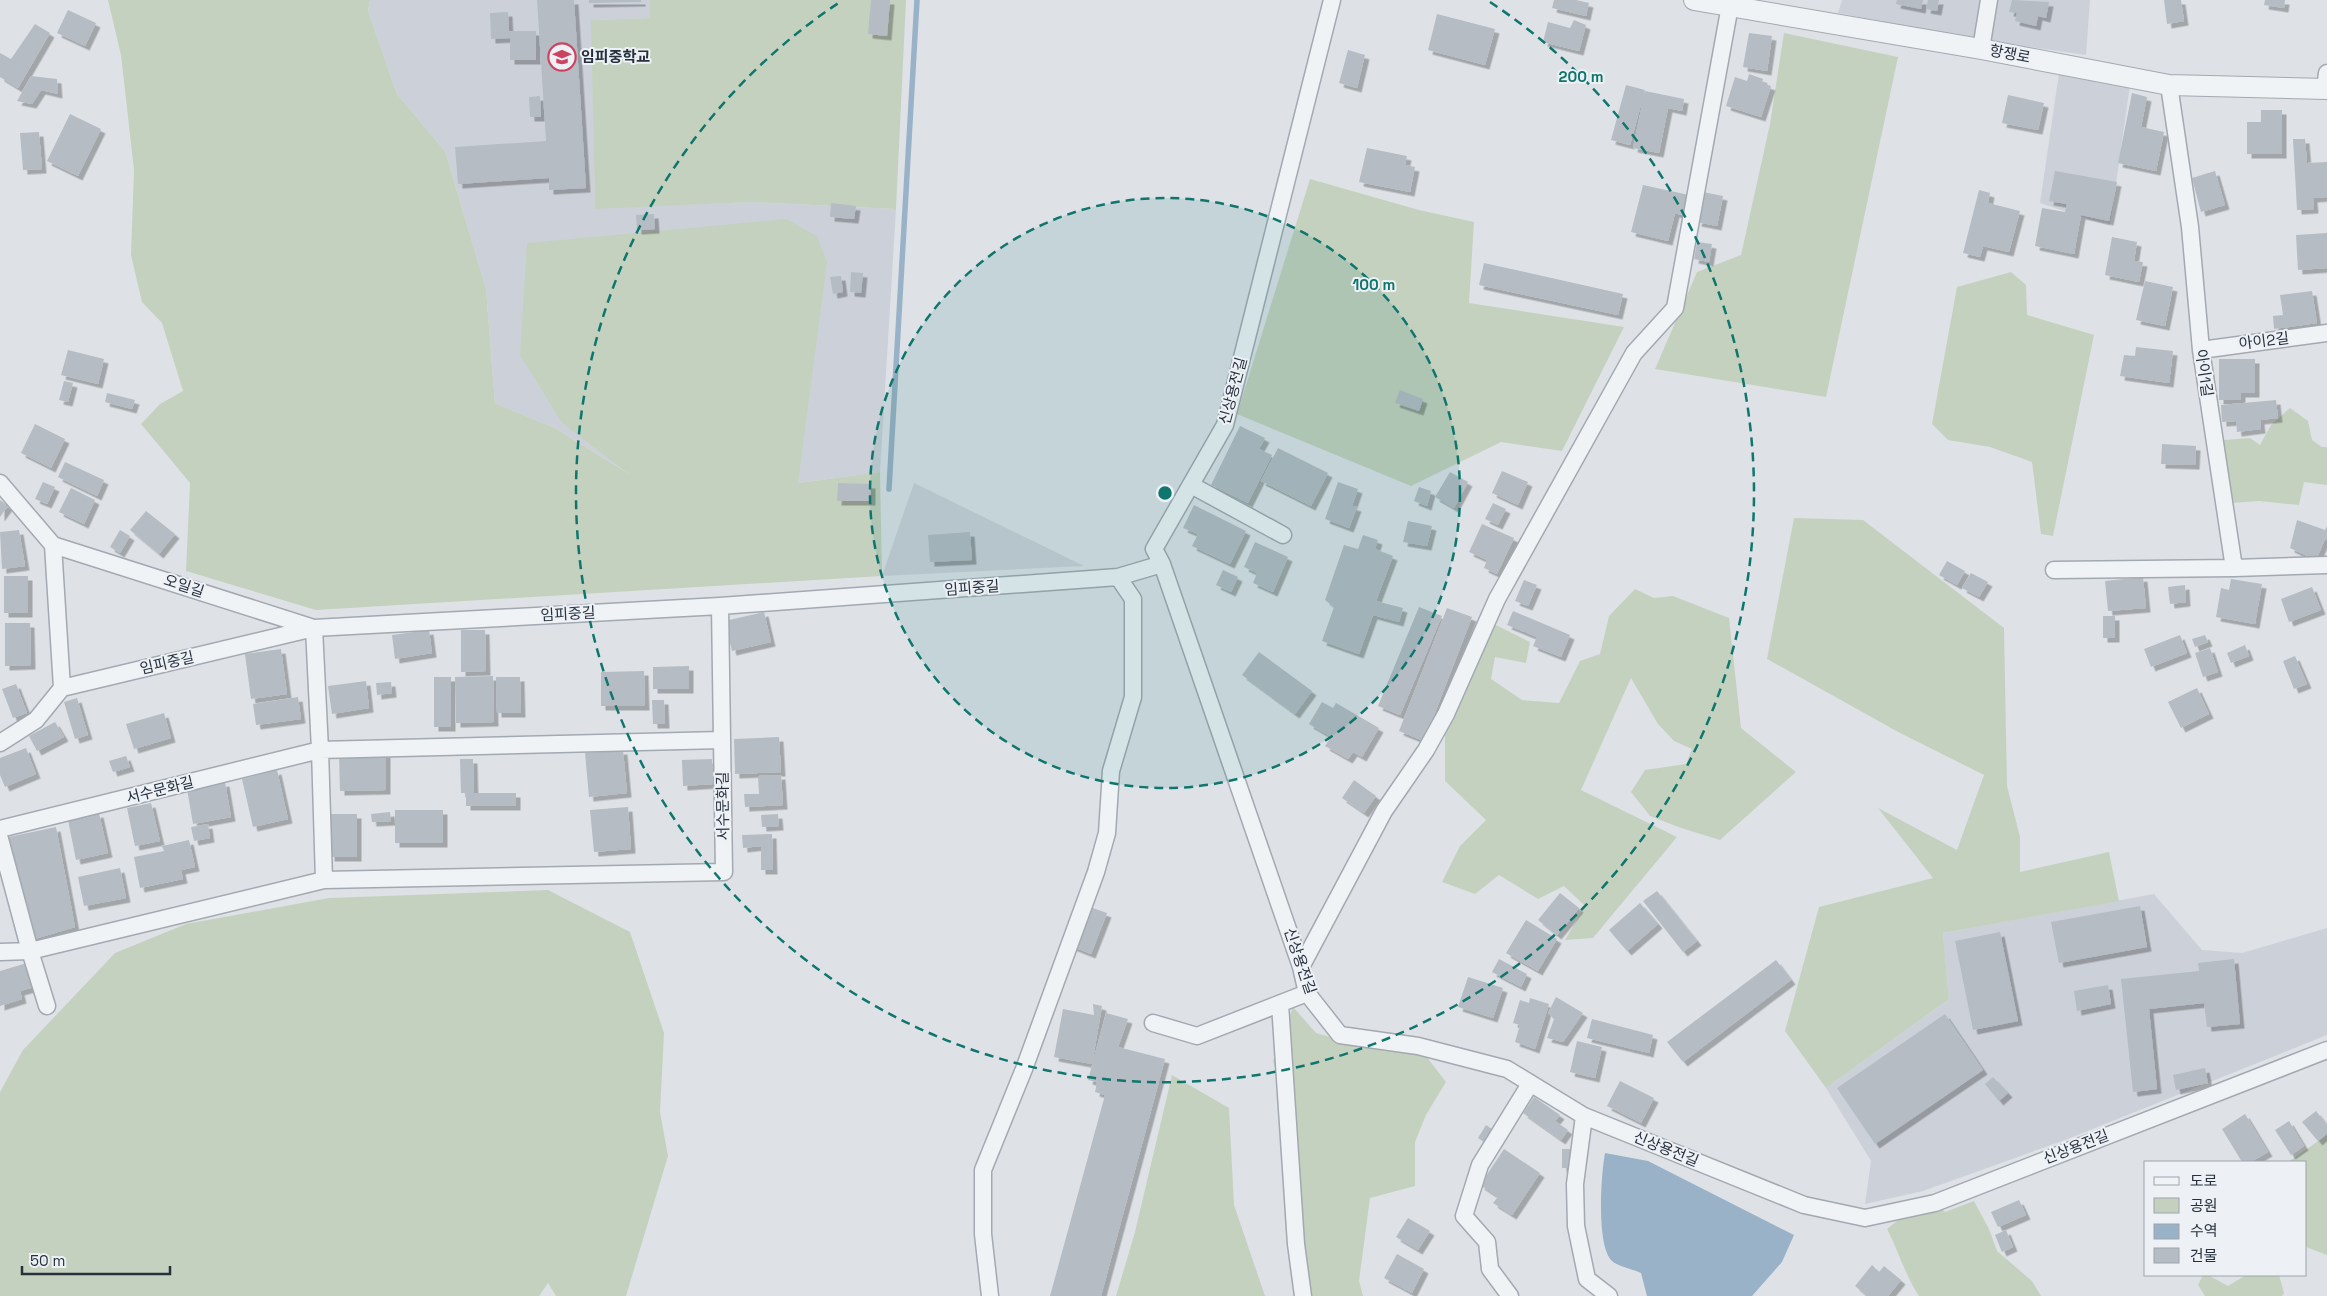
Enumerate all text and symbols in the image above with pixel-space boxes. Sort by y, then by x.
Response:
street label: 항쟁로 [1988,40,2032,67]
school or university icon: 임피중학교 [547,42,577,72]
place label: 임피중학교 [581,47,650,66]
text: 200 m [1559,67,1603,86]
text: 100 m [1353,275,1395,294]
street label: 아이2길 [2238,328,2290,353]
street label: 아이1길 [2192,348,2217,398]
street label: 신상용전길 [1214,355,1251,427]
centre of rings [1156,484,1174,502]
street label: 오일길 [162,570,207,601]
street label: 임피중길 [944,576,1000,599]
street label: 임피중길 [540,603,596,624]
street label: 임피중길 [138,647,196,678]
street label: 서수문화길 [712,771,733,841]
street label: 서수문화길 [124,772,196,807]
street label: 신상용전길 [1280,925,1321,997]
street label: 신상용전길 [2040,1125,2111,1168]
street label: 신상용전길 [1631,1127,1702,1170]
legend [2144,1161,2307,1276]
text: 도로 [2190,1171,2218,1190]
text: 공원 [2190,1196,2218,1215]
text: 수역 [2190,1221,2218,1240]
scale bar [22,1244,170,1276]
text: 건물 [2190,1246,2218,1265]
text: 50 m [30,1251,65,1270]

